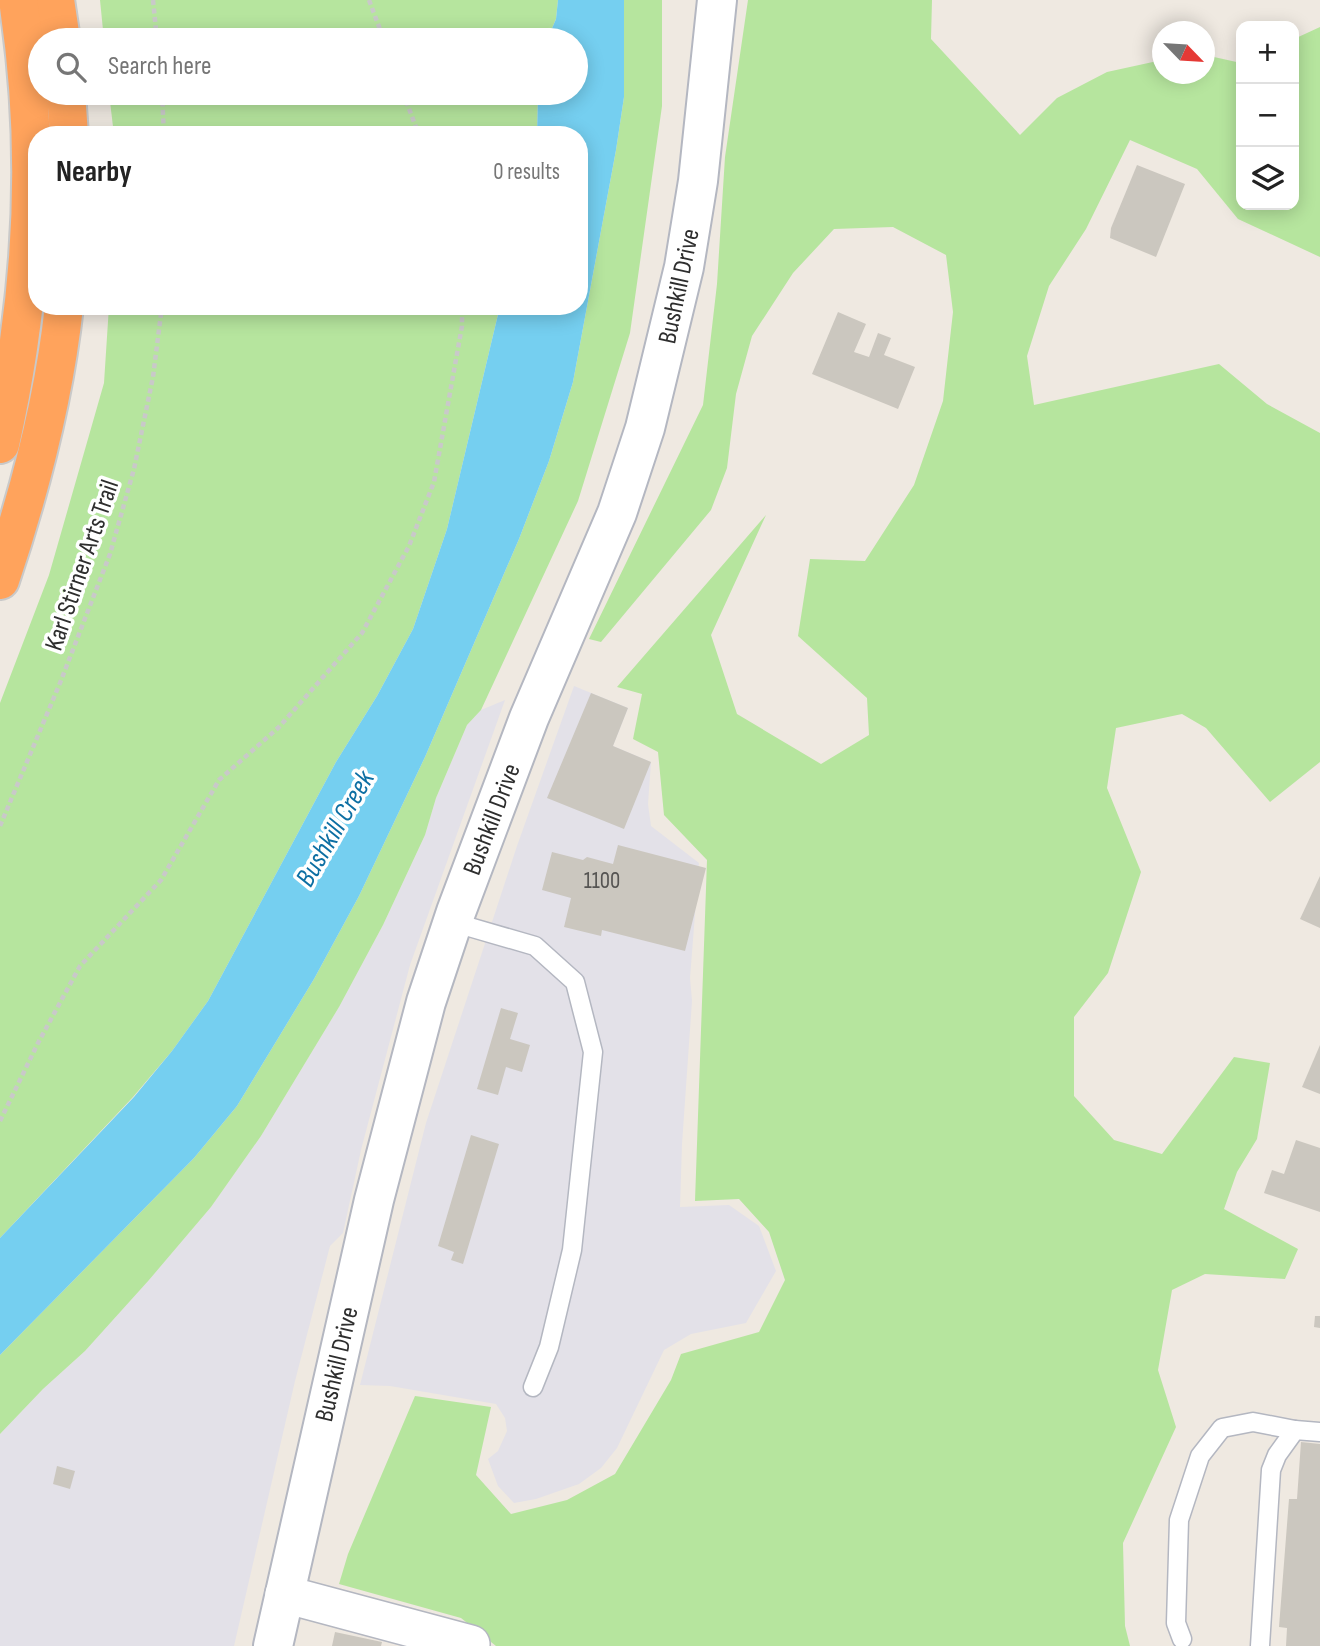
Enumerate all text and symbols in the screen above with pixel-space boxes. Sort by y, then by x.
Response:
north arrow [1152,21,1215,84]
map controls [1236,21,1299,210]
button: + [1236,21,1299,84]
search box [28,28,588,105]
icon: search [52,48,90,86]
text: Search here [108,51,211,82]
button: − [1236,84,1299,147]
button: layers [1236,147,1299,210]
text: Nearby [56,154,132,190]
text: 0 results [493,158,560,186]
street label: Bushkill Drive [652,226,707,347]
street label: Karl Stirner Arts Trail [39,476,126,655]
street label: Bushkill Drive [457,759,528,880]
water label: Bushkill Creek [289,764,382,893]
house number: 1100 [584,867,620,895]
street label: Bushkill Drive [309,1304,366,1425]

